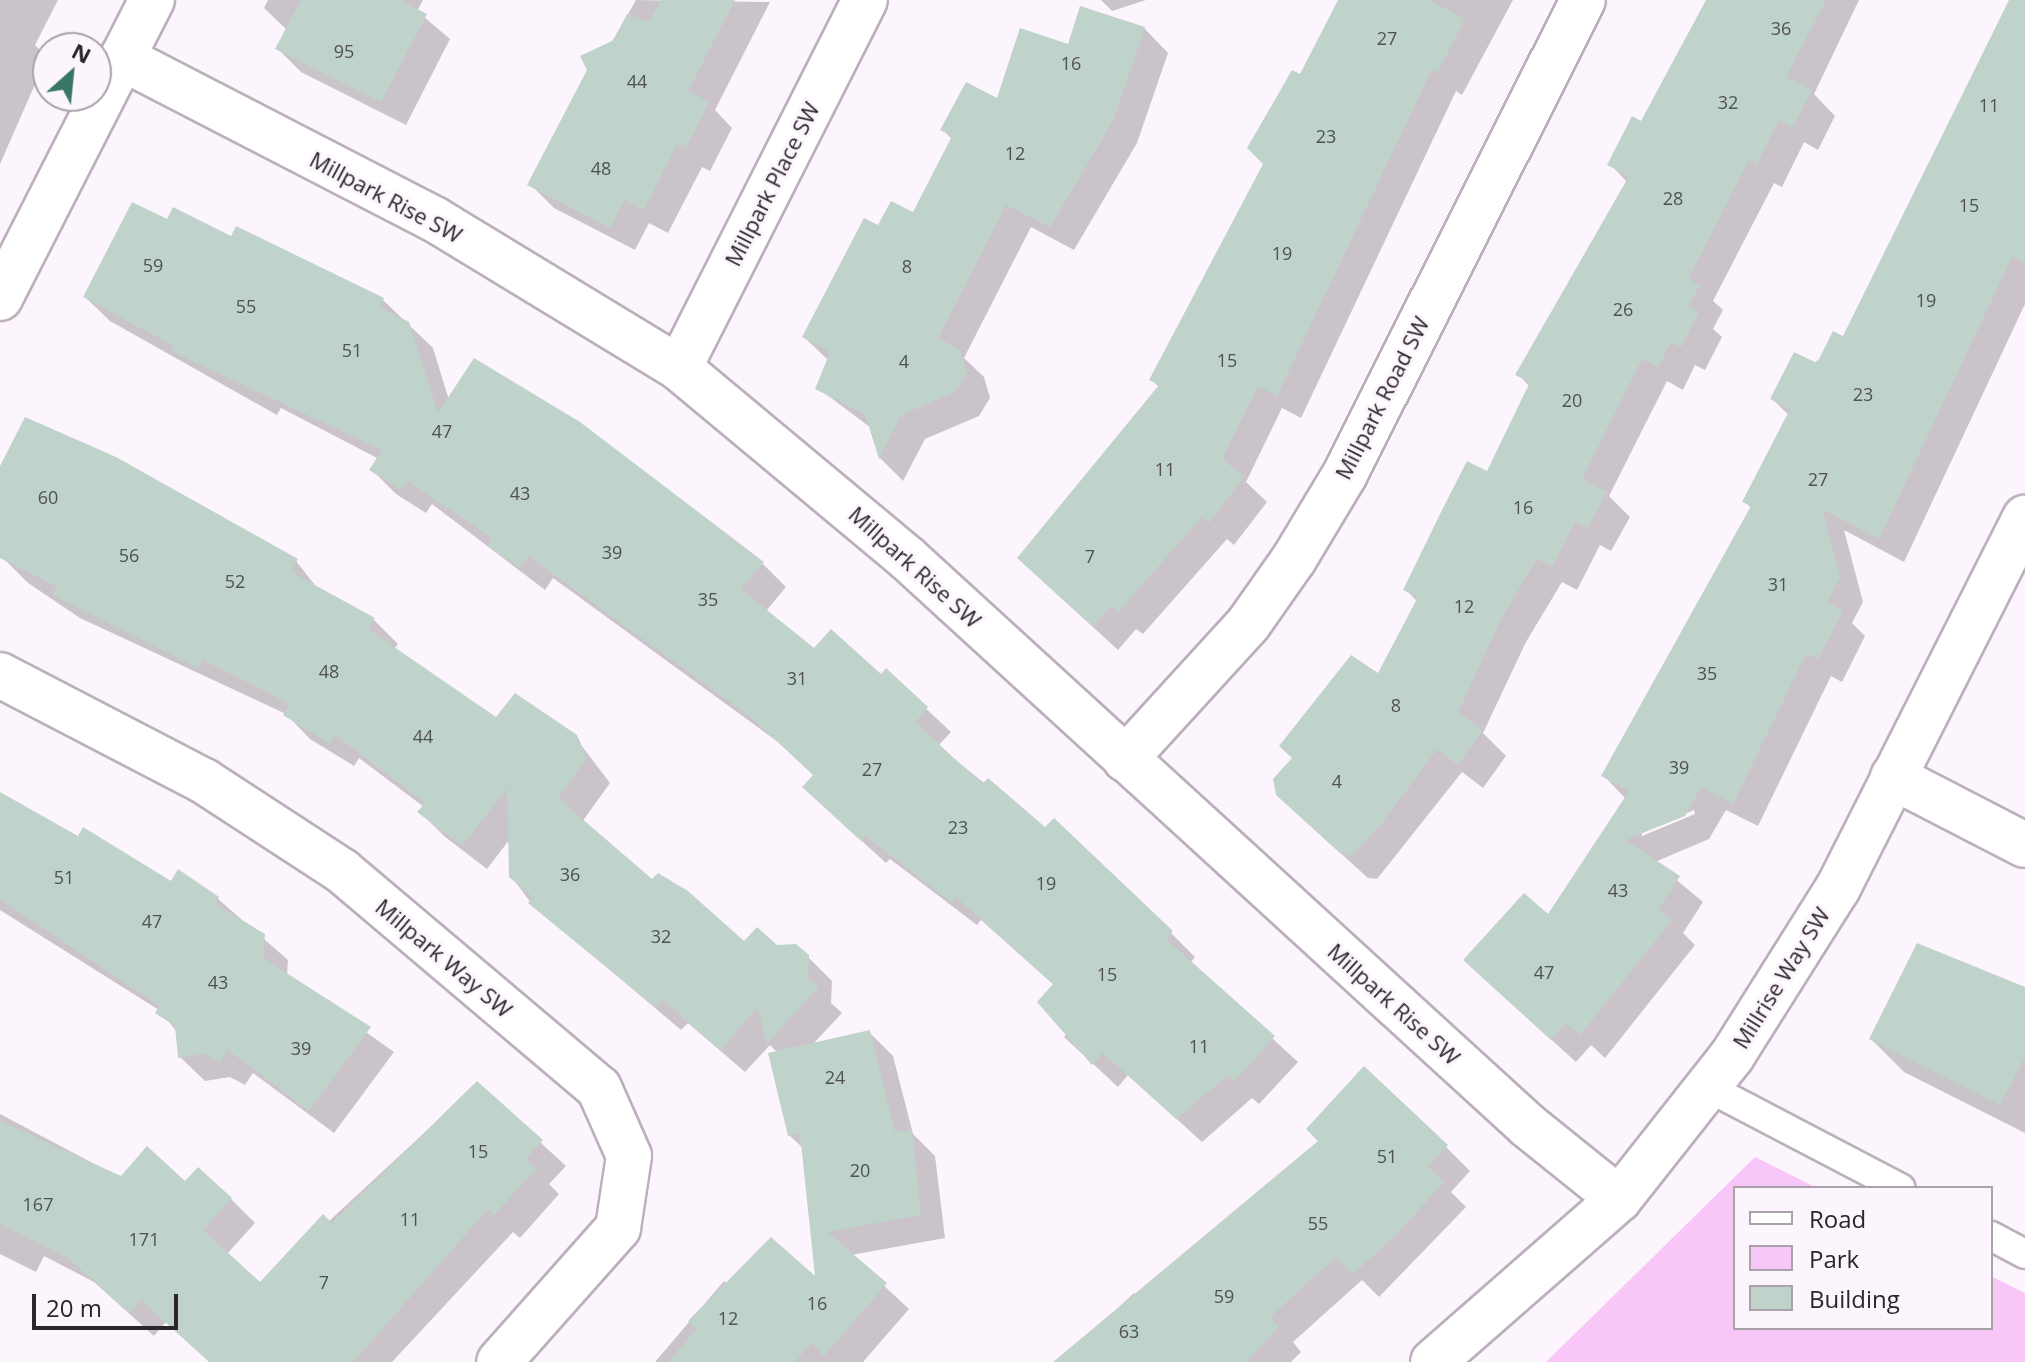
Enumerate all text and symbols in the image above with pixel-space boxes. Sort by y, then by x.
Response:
house number: 36 [1771,17,1791,39]
house number: 27 [1377,27,1397,49]
north arrow [32,32,112,112]
text: N [67,35,97,70]
house number: 95 [334,40,354,62]
house number: 16 [1061,52,1081,74]
house number: 44 [627,70,647,92]
house number: 32 [1718,91,1738,113]
house number: 11 [1979,94,1999,116]
street label: Millpark Place SW [719,98,825,270]
house number: 23 [1316,125,1336,147]
house number: 12 [1005,142,1025,164]
street label: Millpark Rise SW [305,146,467,248]
house number: 48 [591,157,611,179]
house number: 28 [1663,187,1683,209]
house number: 15 [1959,194,1979,216]
house number: 19 [1272,242,1292,264]
house number: 59 [143,254,163,276]
house number: 8 [902,255,912,277]
house number: 19 [1916,289,1936,311]
house number: 55 [236,295,256,317]
house number: 26 [1613,298,1633,320]
street label: Millpark Road SW [1330,312,1434,484]
house number: 51 [342,339,362,361]
house number: 15 [1217,349,1237,371]
house number: 4 [899,350,909,372]
house number: 23 [1853,383,1873,405]
house number: 20 [1562,389,1582,411]
house number: 47 [432,420,452,442]
house number: 11 [1155,458,1175,480]
house number: 27 [1808,468,1828,490]
house number: 43 [510,482,530,504]
house number: 60 [38,486,58,508]
house number: 16 [1513,496,1533,518]
street label: Millpark Rise SW [844,501,986,633]
house number: 39 [602,541,622,563]
house number: 56 [119,544,139,566]
house number: 7 [1085,545,1095,567]
house number: 52 [225,570,245,592]
house number: 31 [1768,573,1788,595]
house number: 35 [698,588,718,610]
house number: 12 [1454,595,1474,617]
house number: 48 [319,660,339,682]
house number: 35 [1697,662,1717,684]
house number: 31 [787,667,807,689]
house number: 8 [1391,694,1401,716]
house number: 44 [413,725,433,747]
house number: 39 [1669,756,1689,778]
house number: 27 [862,758,882,780]
house number: 4 [1332,770,1342,792]
house number: 23 [948,816,968,838]
house number: 36 [560,863,580,885]
house number: 51 [54,866,74,888]
house number: 19 [1036,872,1056,894]
house number: 43 [1608,879,1628,901]
street label: Millpark Way SW [370,893,518,1023]
street label: Millrise Way SW [1727,903,1835,1053]
house number: 47 [142,910,162,932]
house number: 32 [651,925,671,947]
street label: Millpark Rise SW [1323,938,1465,1070]
house number: 47 [1534,961,1554,983]
house number: 15 [1097,963,1117,985]
house number: 43 [208,971,228,993]
house number: 11 [1189,1035,1209,1057]
house number: 39 [291,1037,311,1059]
house number: 24 [825,1066,845,1088]
house number: 15 [468,1140,488,1162]
house number: 51 [1377,1145,1397,1167]
house number: 20 [850,1159,870,1181]
legend [1733,1186,1993,1330]
house number: 167 [23,1193,53,1215]
text: Road [1809,1202,1866,1235]
house number: 11 [400,1208,420,1230]
house number: 55 [1308,1212,1328,1234]
house number: 171 [129,1228,159,1250]
text: Park [1809,1242,1859,1275]
house number: 7 [319,1271,329,1293]
scale bar [36,1278,182,1328]
text: Building [1809,1282,1900,1315]
house number: 59 [1214,1285,1234,1307]
text: 20 m [46,1291,102,1324]
house number: 16 [807,1292,827,1314]
house number: 12 [718,1307,738,1329]
house number: 63 [1119,1320,1139,1342]

